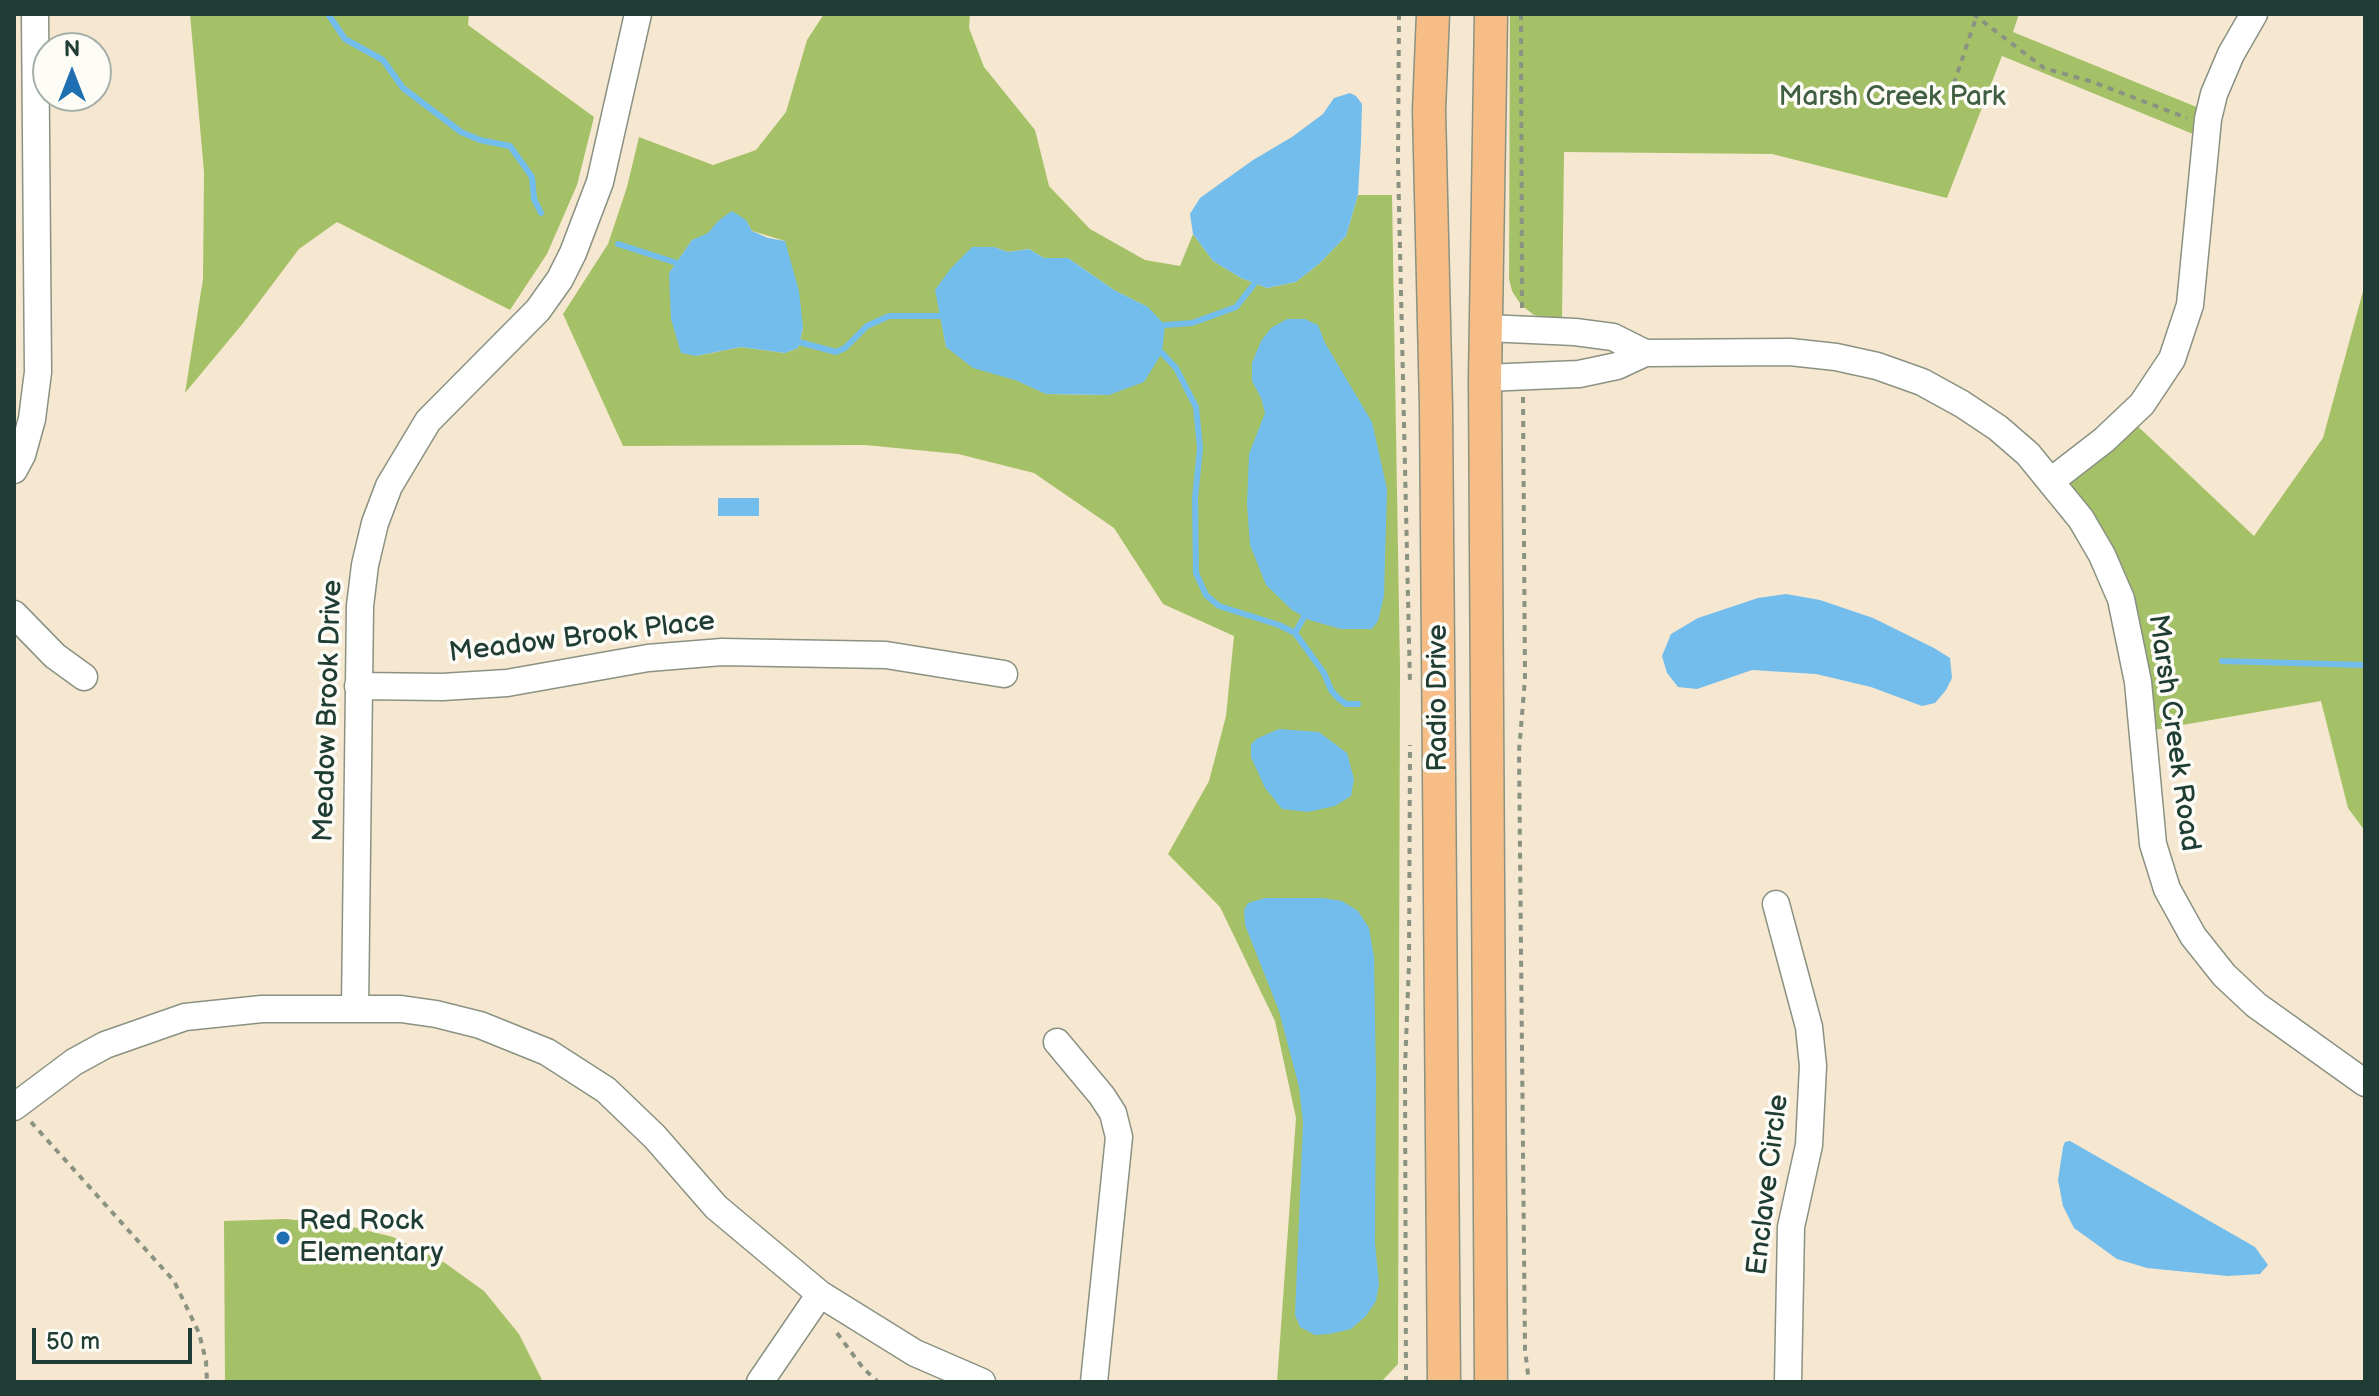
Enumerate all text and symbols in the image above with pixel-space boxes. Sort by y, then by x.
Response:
north arrow [32,32,112,112]
text: N [64,36,80,63]
park label: Marsh Creek Park [1778,81,2006,115]
street label: Meadow Brook Drive [308,579,350,843]
street label: Meadow Brook Place [447,605,717,671]
street label: Marsh Creek Road [2140,612,2206,854]
street label: Radio Drive [1422,624,1456,772]
street label: Enclave Circle [1741,1093,1797,1277]
place label: Red Rock Elementary [299,1205,443,1271]
marker: Red Rock Elementary [274,1229,292,1247]
scale bar [36,1312,196,1362]
text: 50 m [46,1327,100,1356]

